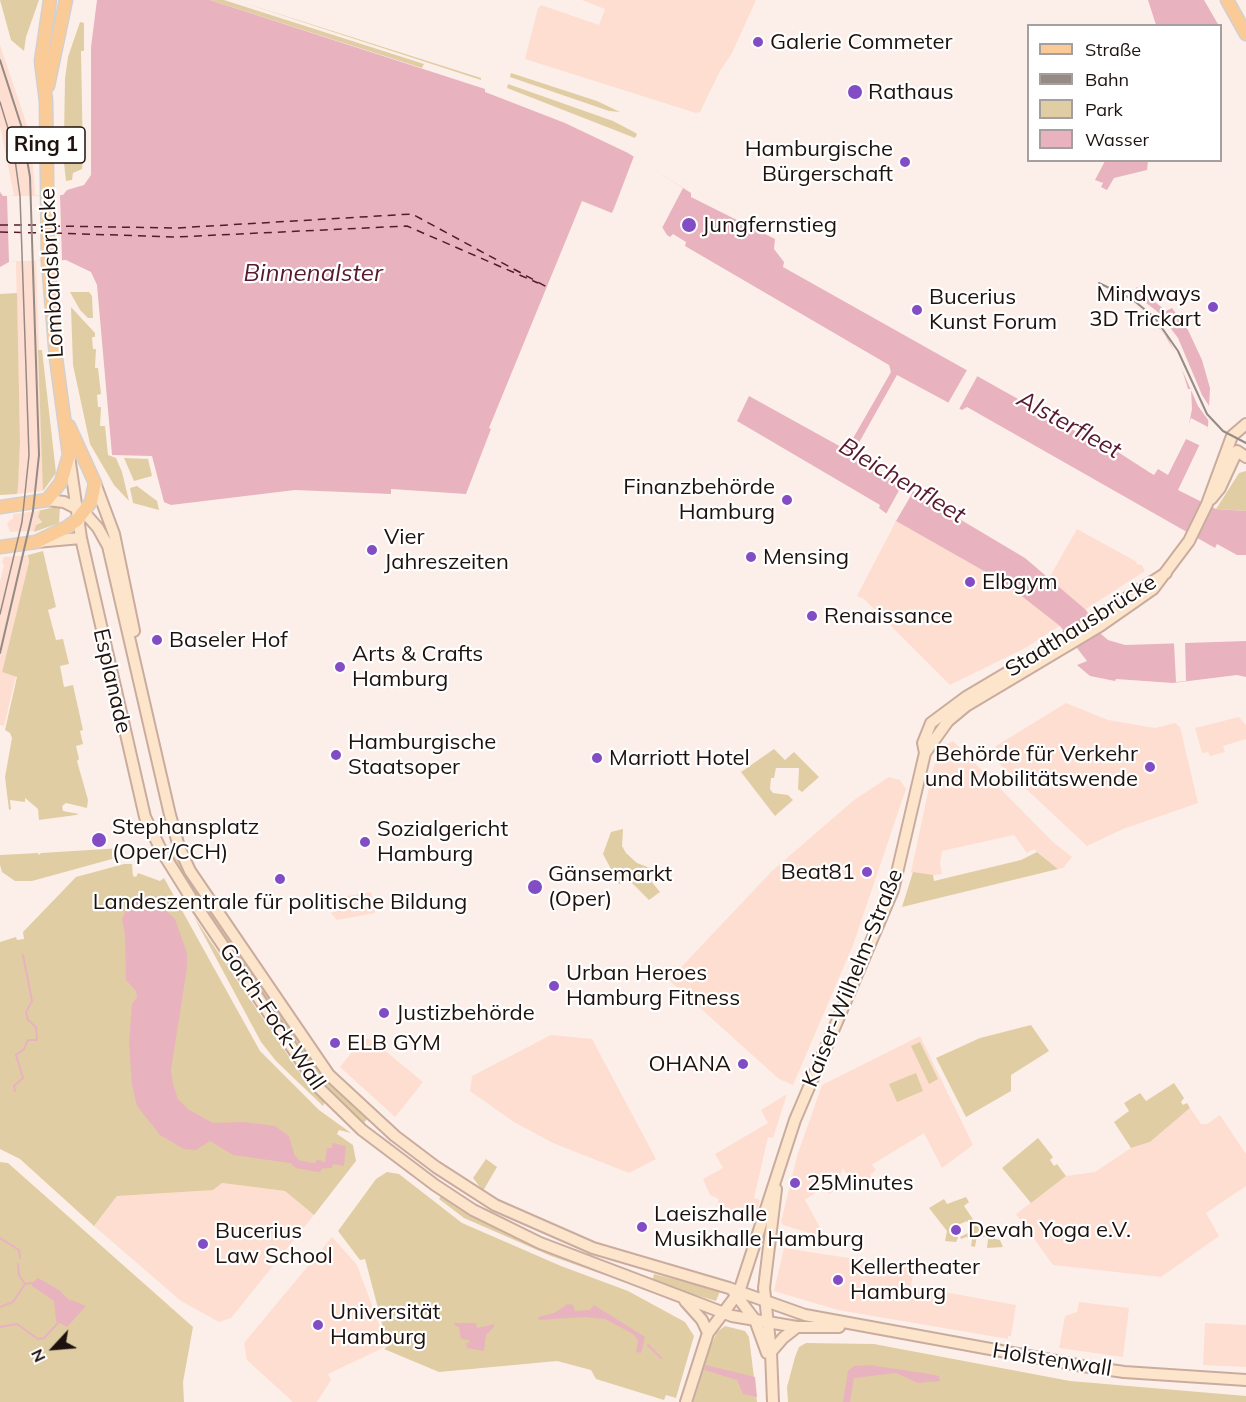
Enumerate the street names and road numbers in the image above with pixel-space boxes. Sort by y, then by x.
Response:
road number: Ring 1 [7,127,85,163]
street label: Lombardsbrücke [34,187,70,359]
street label: Stadthausbrücke [1001,569,1161,683]
street label: Esplanade [87,626,137,736]
street label: Kaiser-Wilhelm-Straße [797,865,909,1091]
street label: Gorch-Fock-Wall [213,939,331,1095]
street label: Holstenwall [990,1338,1114,1382]

